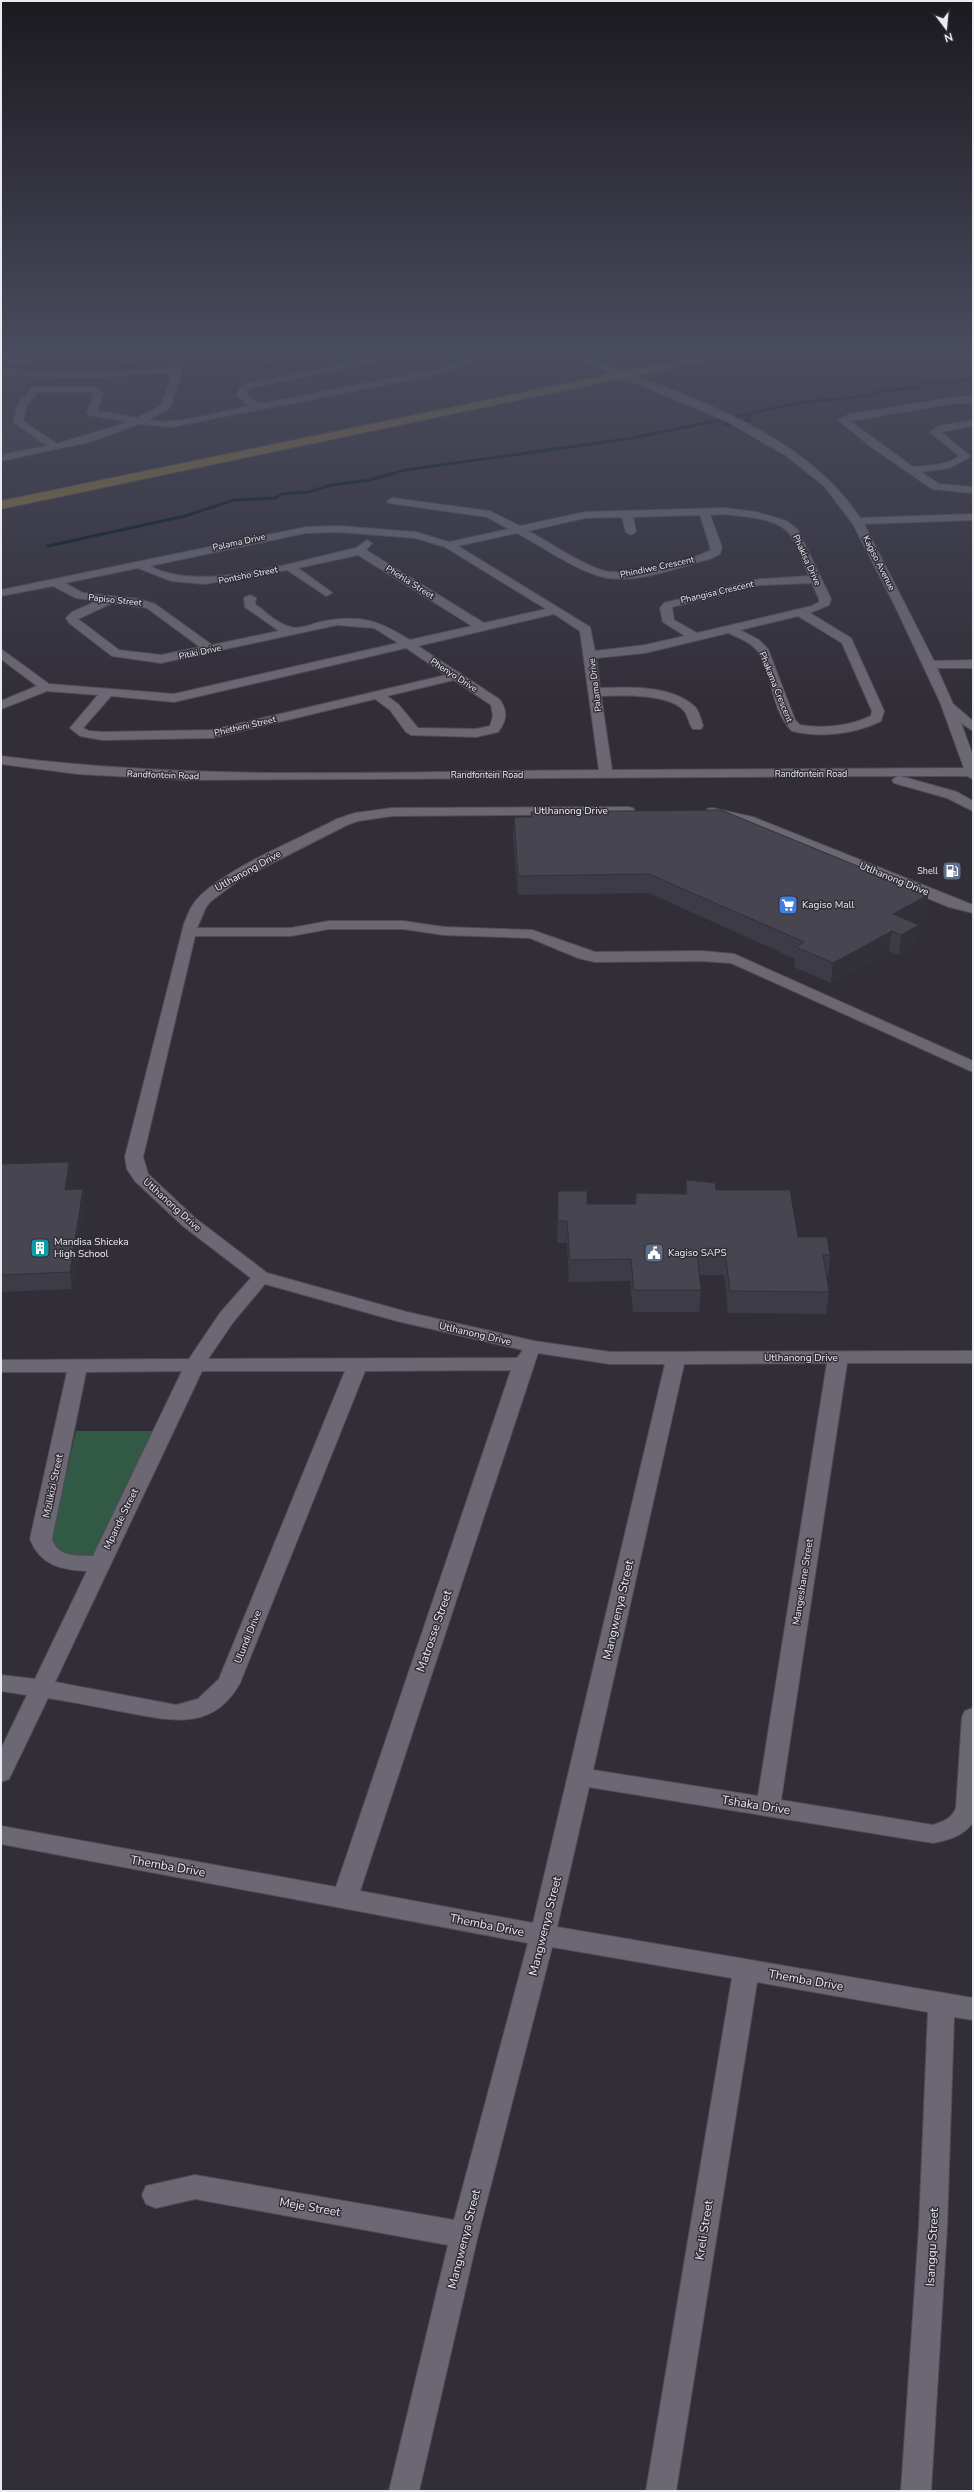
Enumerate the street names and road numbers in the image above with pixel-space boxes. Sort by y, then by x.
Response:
street label: Palama Drive [211,530,267,553]
street label: Phakisa Drive [790,533,824,588]
street label: Kagiso Avenue [860,534,898,593]
street label: Phindiwe Crescent [619,553,696,581]
street label: Phehla Street [383,562,437,602]
street label: Pontsho Street [217,563,279,587]
street label: Phangisa Crescent [679,578,756,606]
street label: Papiso Street [88,591,143,609]
street label: Pitiki Drive [178,642,223,662]
street label: Phakama Crescent [756,650,796,725]
street label: Phenyo Drive [428,655,480,695]
street label: Palama Drive [586,657,604,712]
street label: Phetheni Street [213,713,278,739]
street label: Randfontein Road [127,768,199,782]
street label: Randfontein Road [775,768,847,780]
street label: Randfontein Road [451,769,523,781]
street label: Utlhanong Drive [534,804,608,818]
street label: Utlhanong Drive [212,847,284,895]
street label: Utlhanong Drive [857,859,931,899]
street label: Utlhanong Drive [140,1175,204,1235]
street label: Utlhanong Drive [437,1319,513,1349]
street label: Utlhanong Drive [764,1351,838,1365]
street label: Mzilikizi Street [39,1452,67,1519]
street label: Mpande Street [100,1486,142,1552]
street label: Mangeshane Street [789,1537,817,1626]
street label: Mangwenya Street [599,1558,637,1661]
street label: Matrosse Street [413,1587,456,1674]
street label: Ulundi Drive [231,1608,265,1666]
street label: Tshaka Drive [721,1792,791,1818]
street label: Themba Drive [129,1852,207,1880]
street label: Mangwenya Street [525,1874,565,1977]
street label: Themba Drive [448,1910,526,1940]
street label: Themba Drive [767,1966,845,1994]
street label: Mangwenya Street [444,2187,484,2290]
street label: Meje Street [278,2194,343,2220]
street label: Kreli Street [691,2198,717,2261]
street label: Isangqu Street [922,2207,942,2287]

